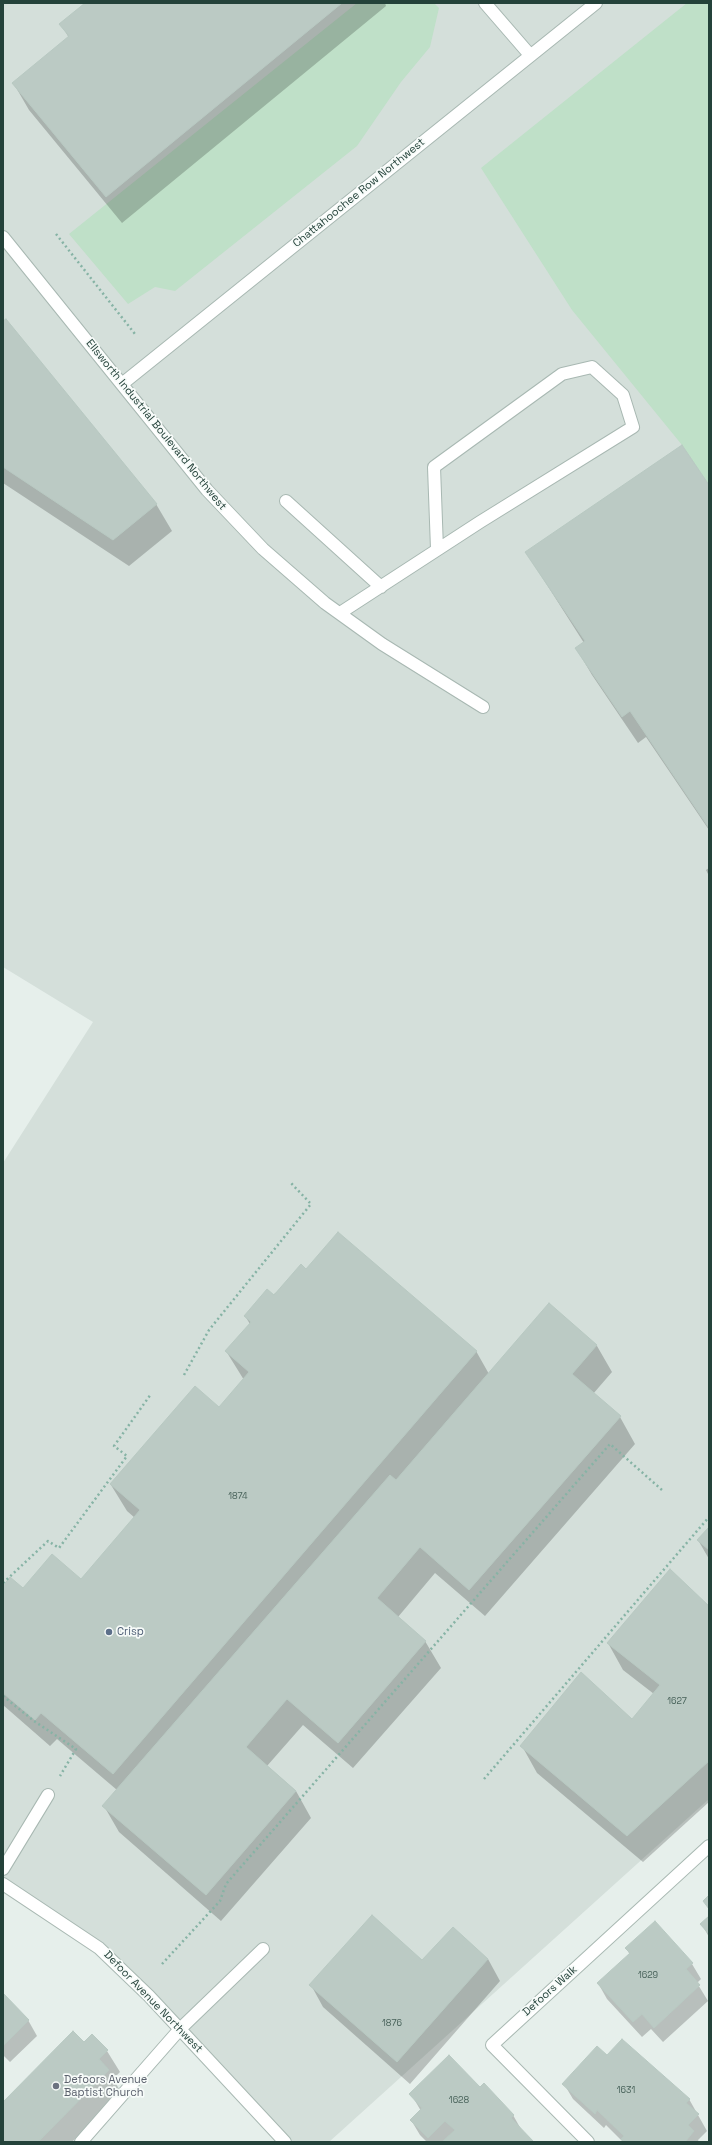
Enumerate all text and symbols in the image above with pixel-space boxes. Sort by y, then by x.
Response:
street label: Chattahoochee Row Northwest [290,136,428,250]
street label: Ellsworth Industrial Boulevard Northwest [83,337,229,513]
house number: 1874 [228,1492,248,1502]
place label: Crisp [117,1625,144,1639]
marker: Crisp [104,1627,114,1637]
house number: 1627 [667,1697,687,1707]
street label: Defoor Avenue Northwest [101,1948,205,2056]
street label: Defoors Walk [520,1963,580,2019]
house number: 1629 [638,1971,658,1981]
house number: 1876 [382,2019,402,2029]
place label: Defoors Avenue Baptist Church [64,2073,147,2099]
marker: Defoors Avenue Baptist Church [51,2081,61,2091]
house number: 1631 [617,2086,635,2096]
house number: 1628 [449,2096,469,2106]

